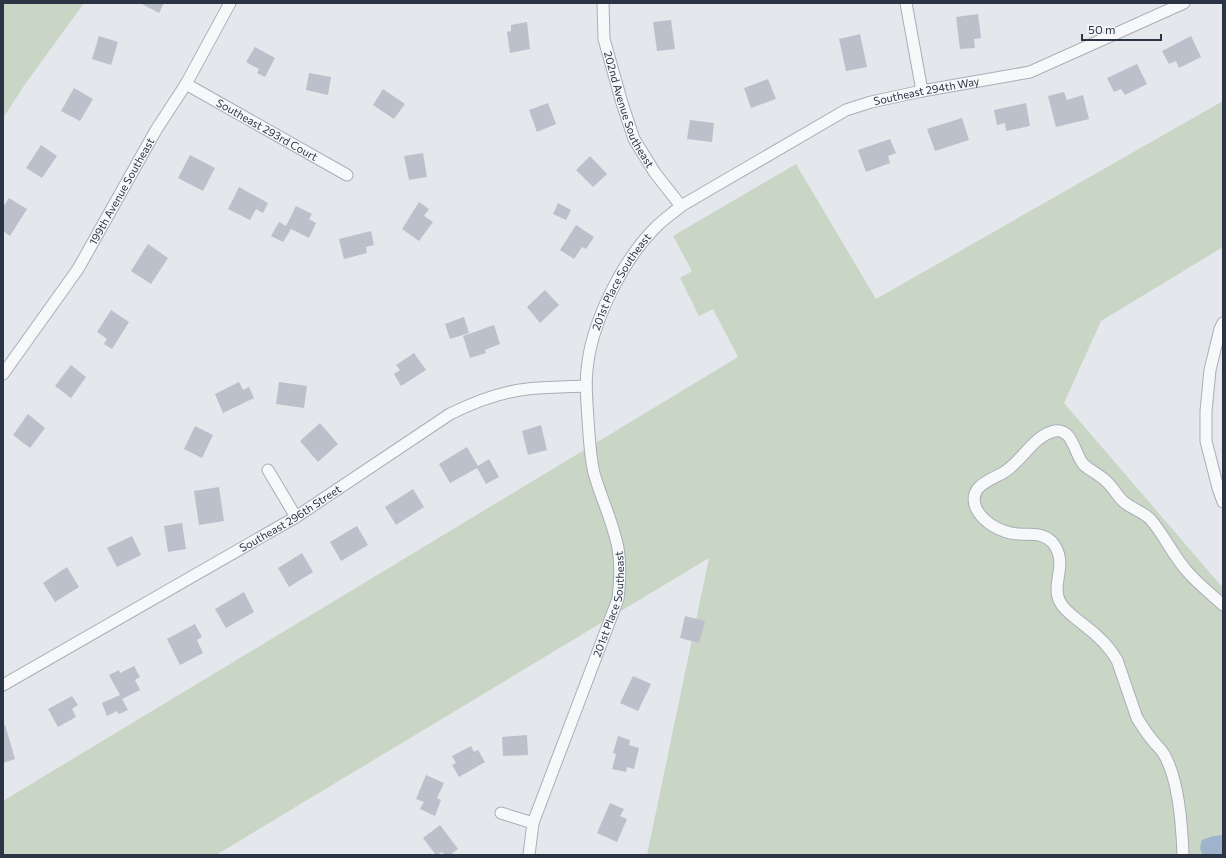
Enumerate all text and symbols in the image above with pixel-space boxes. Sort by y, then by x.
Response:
scale bar [1082,16,1161,42]
text: 50 m [1088,22,1116,36]
street label: 202nd Avenue Southeast [602,50,657,170]
street label: Southeast 294th Way [872,74,981,107]
street label: Southeast 293rd Court [214,96,320,163]
street label: 199th Avenue Southeast [86,135,157,247]
street label: 201st Place Southeast [589,230,653,332]
street label: Southeast 296th Street [237,482,343,554]
street label: 201st Place Southeast [590,550,626,659]

